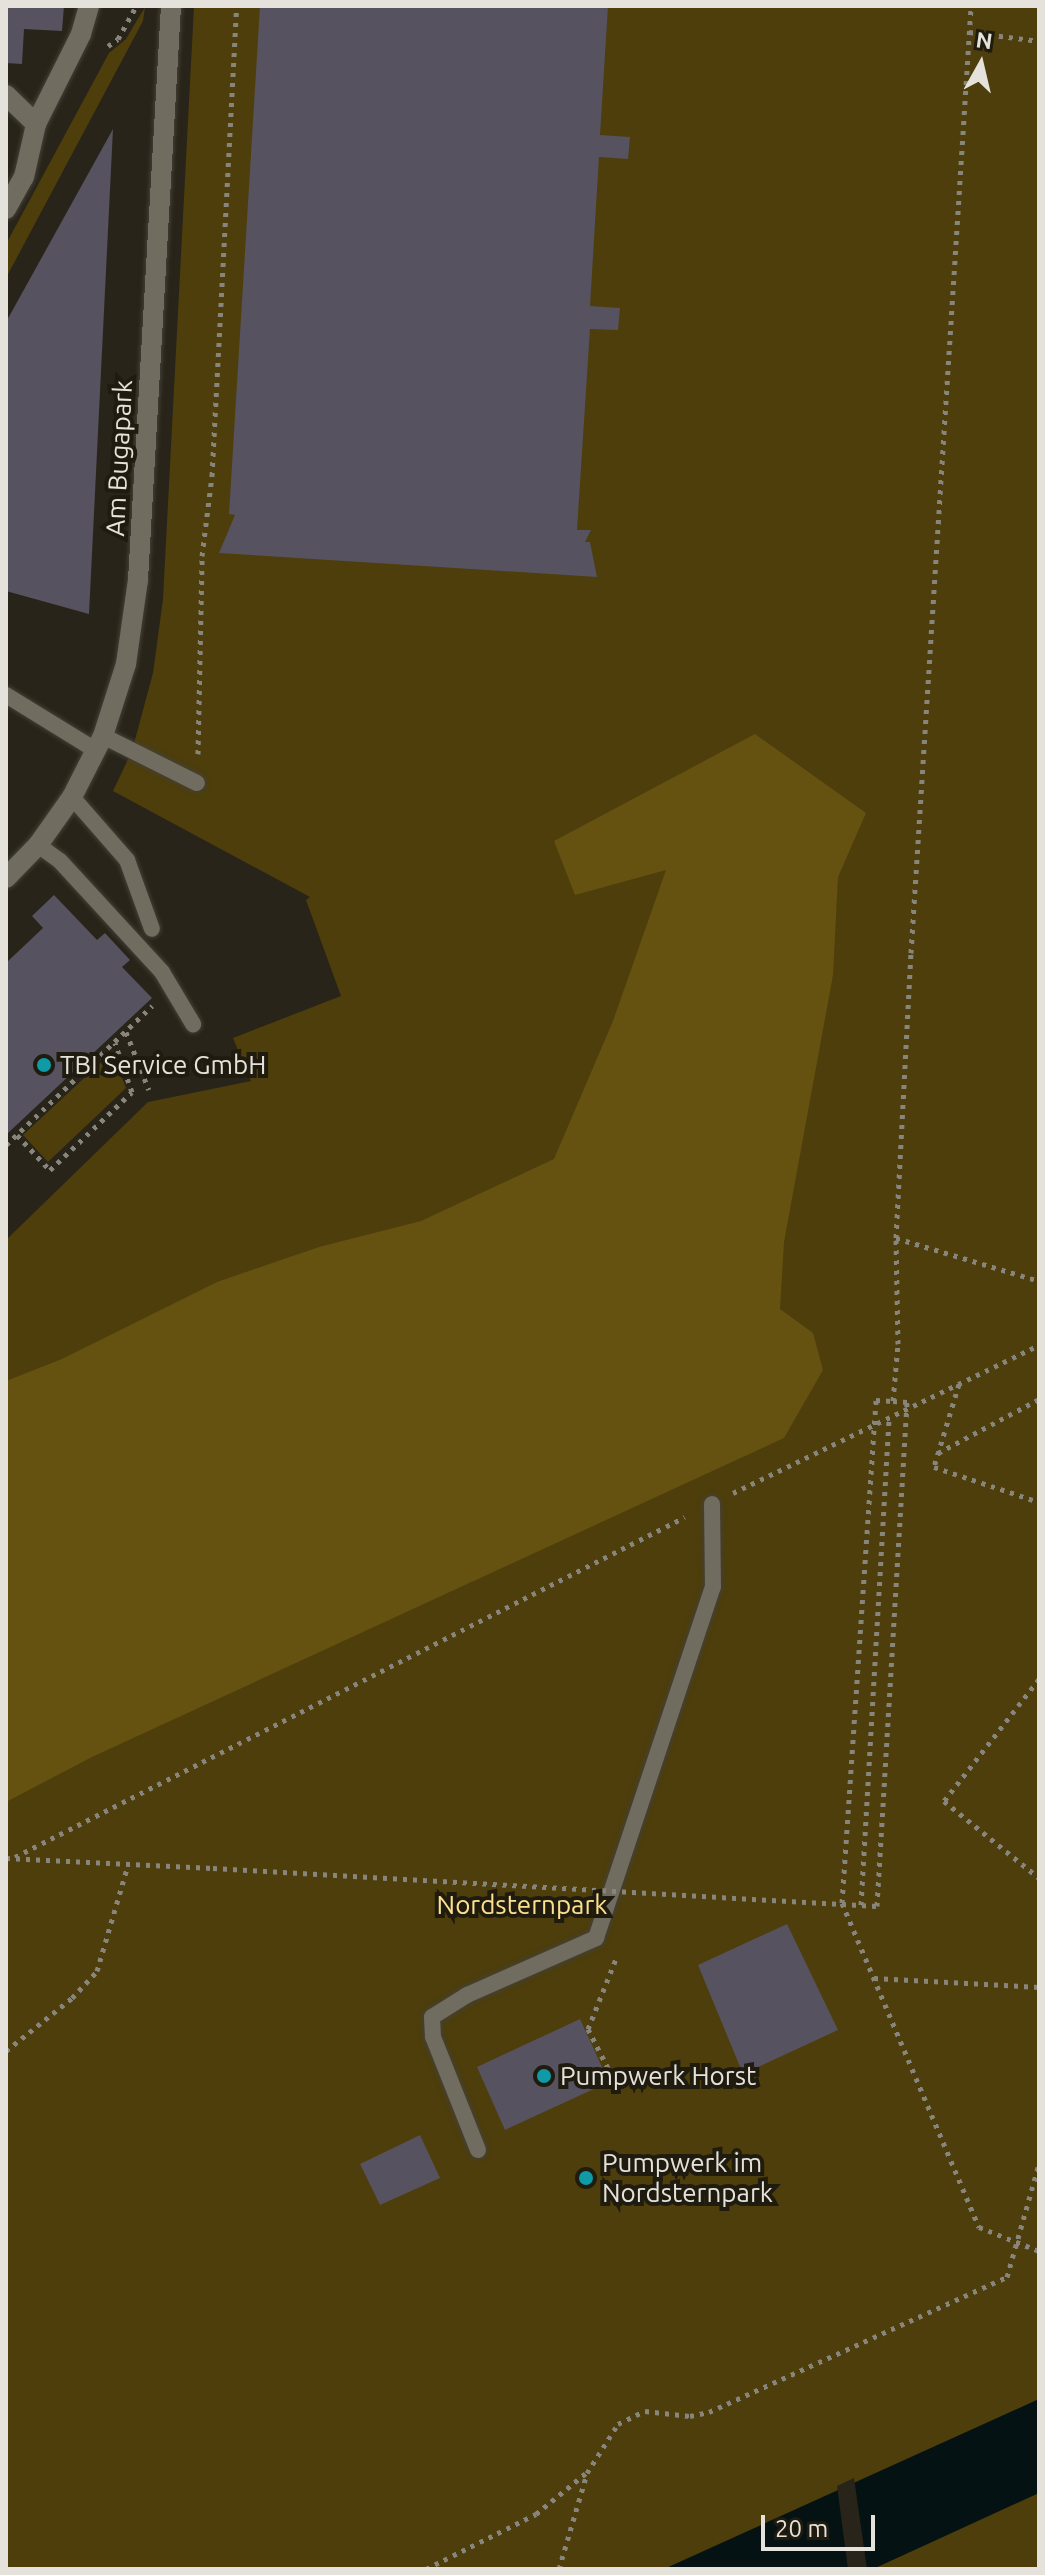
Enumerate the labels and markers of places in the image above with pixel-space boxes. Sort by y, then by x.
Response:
place label: TBI Service GmbH [60,1049,266,1081]
marker: TBI Service GmbH [35,1056,53,1074]
place label: Pumpwerk Horst [560,2060,756,2092]
marker: Pumpwerk Horst [535,2067,553,2085]
place label: Pumpwerk im Nordsternpark [602,2147,773,2208]
marker: Pumpwerk im Nordsternpark [577,2169,595,2187]

